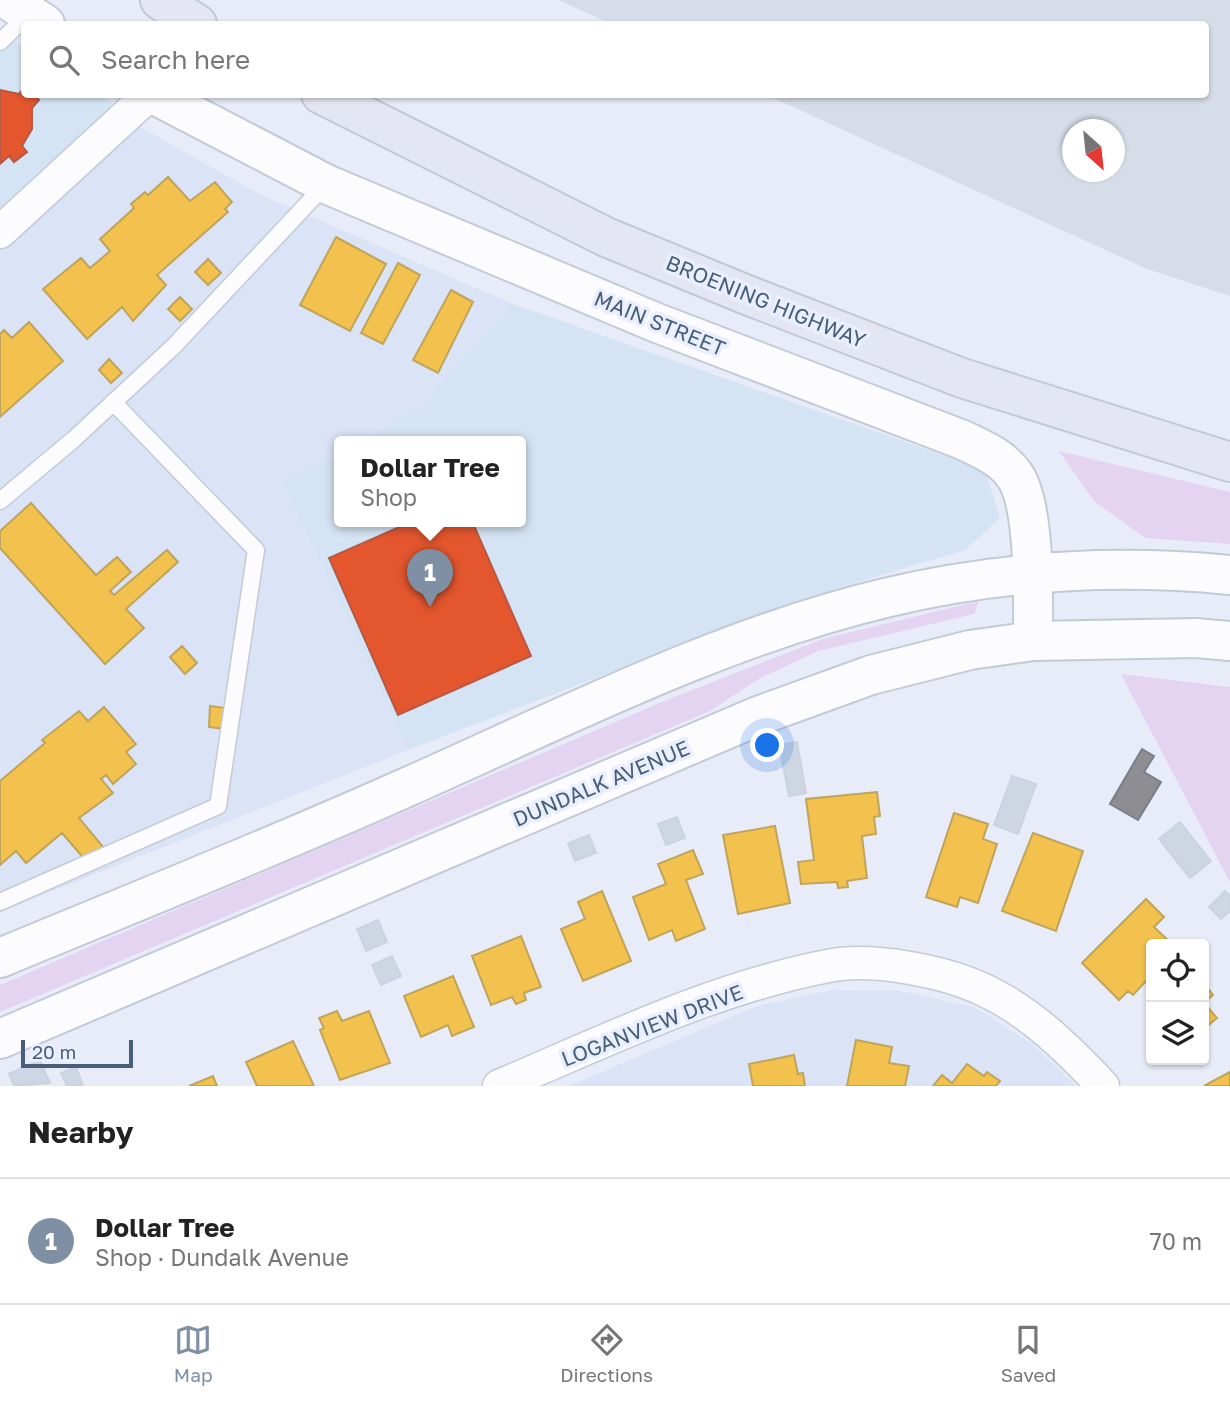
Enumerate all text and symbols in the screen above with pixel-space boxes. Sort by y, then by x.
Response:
search box [21,21,1209,98]
icon: search [45,41,83,79]
text: Search here [101,44,250,75]
north arrow [1062,119,1125,182]
street label: BROENING HIGHWAY [662,249,870,353]
street label: MAIN STREET [591,285,729,361]
popup [334,436,526,527]
text: Dollar Tree [360,452,500,483]
text: Shop [360,483,417,511]
pin: 1 [407,549,453,607]
your location [750,728,784,762]
street label: DUNDALK AVENUE [509,734,693,832]
map controls [1146,939,1209,1065]
button: locate [1146,939,1209,1002]
street label: LOGANVIEW DRIVE [558,978,746,1072]
button: layers [1146,1002,1209,1065]
scale bar [21,1037,133,1069]
text: 20 m [32,1040,76,1063]
text: Nearby [28,1114,133,1150]
text: Dollar Tree [95,1212,235,1243]
text: 1 [45,1227,57,1255]
text: 70 m [1149,1227,1202,1255]
text: Shop · Dundalk Avenue [95,1243,349,1271]
tab: Map [174,1321,213,1386]
tab: Directions [560,1321,653,1386]
tab: Saved [1001,1321,1056,1386]

